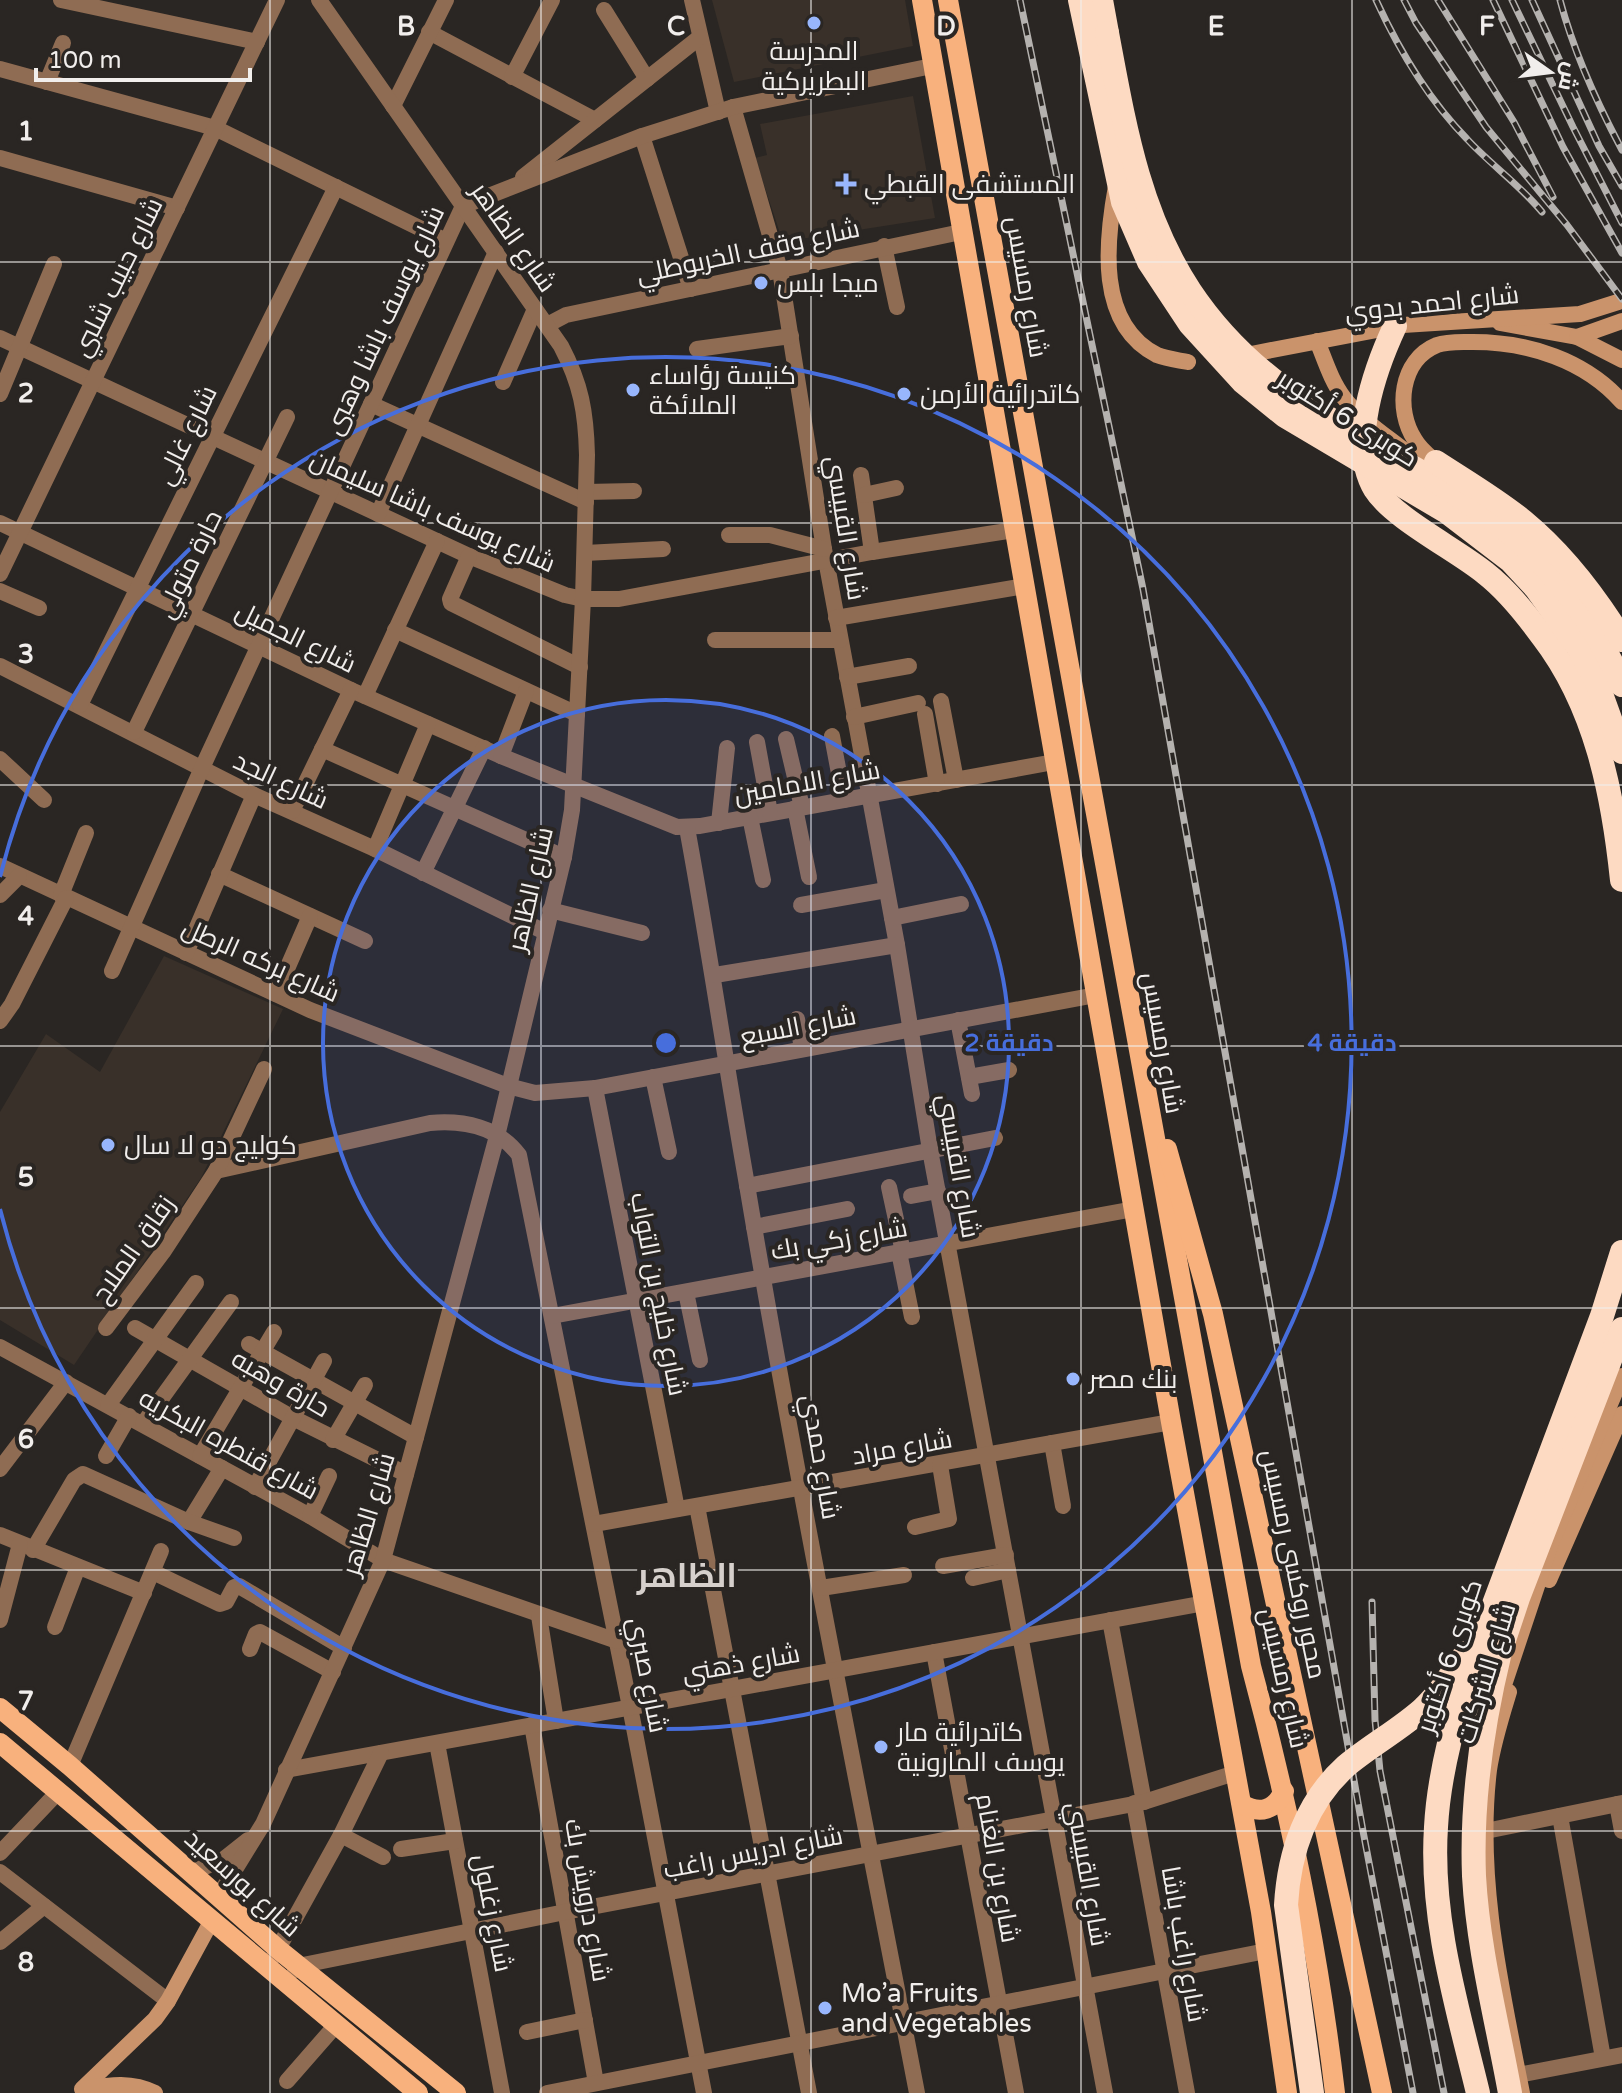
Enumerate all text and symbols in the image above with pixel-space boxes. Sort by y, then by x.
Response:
text: B [397,11,415,42]
text: C [667,11,685,42]
text: D [936,11,956,42]
text: E [1208,11,1224,42]
text: F [1479,11,1495,42]
marker: المدرسة البطريركية [805,14,823,32]
scale bar [36,32,250,82]
north arrow [1510,32,1590,112]
place label: المدرسة البطريركية [762,36,866,97]
text: 100 m [48,46,122,75]
text: ش [1552,60,1584,93]
text: 1 [18,116,34,147]
place label: المستشفى القبطي [864,169,1075,205]
marker: المستشفى القبطي [835,173,857,195]
street label: شارع الظاهر [463,175,563,299]
street label: شارع حبيب شلبي [66,193,174,364]
street label: شارع يوسف باشا وهبى [318,201,452,440]
street label: شارع وقف الخربوطلي [634,213,864,295]
street label: شارع رمسيس [998,214,1054,360]
place label: ميجا بلس [777,268,879,299]
marker: ميجا بلس [752,274,770,292]
street label: شارع احمد بدوي [1343,279,1521,332]
place label: كنيسة رؤاساء الملائكة [649,360,796,421]
street label: كوبرى 6 أكتوبر [1270,360,1425,474]
text: 2 [18,378,34,409]
place label: كاتدرائية الأرمن [920,379,1080,410]
street label: شارع غالي [149,380,228,492]
marker: كنيسة رؤاساء الملائكة [624,381,642,399]
marker: كاتدرائية الأرمن [895,385,913,403]
street label: شارع يوسف باشا سليمان [305,443,560,580]
street label: شارع القبيسي [816,454,872,603]
street label: حارة متولي [150,505,233,626]
street label: شارع الجميل [230,595,361,681]
text: 3 [18,639,34,670]
street label: شارع الجد [228,745,333,817]
street label: شارع الامامين [732,754,883,812]
street label: شارع الظاهر [501,824,561,957]
text: 4 [18,901,34,932]
street label: شارع بركه الرطل [177,912,344,1010]
street label: شارع رمسيس [1134,970,1190,1116]
street label: شارع السبع [737,1000,859,1054]
centre of rings [652,1029,680,1057]
text: 2 دقيقة [964,1029,1054,1058]
text: 4 دقيقة [1307,1029,1397,1058]
street label: شارع القبيسي [928,1092,986,1241]
place label: كوليج دو لا سال [124,1130,297,1162]
marker: كوليج دو لا سال [99,1136,117,1154]
text: 5 [18,1162,34,1193]
street label: زقاق الملاح [85,1190,182,1309]
street label: شارع خليج بن التواب [623,1190,693,1399]
street label: شارع زكي بك [768,1212,911,1272]
street label: حارة وهبه [226,1343,335,1424]
place label: بنك مصر [1087,1364,1177,1395]
marker: بنك مصر [1064,1370,1082,1388]
street label: شارع قنطره البكريه [133,1382,324,1507]
street label: شارع حمدي [790,1392,847,1523]
street label: شارع مراد [850,1423,955,1473]
text: 6 [18,1424,34,1455]
street label: محور روكسى رمسيس [1254,1447,1333,1682]
street label: شارع الظاهر [335,1449,403,1582]
district label: الظاهر [636,1556,737,1597]
street label: كوبرى 6 أكتوبر [1408,1575,1489,1739]
street label: شارع الشركات [1450,1599,1524,1748]
street label: شارع رمسيس [1251,1605,1315,1752]
street label: شارع صبري [617,1615,674,1736]
street label: شارع ذهني [680,1638,803,1694]
text: 7 [18,1686,34,1717]
place label: كاتدرائية مار يوسف المارونية [895,1717,1065,1778]
marker: كاتدرائية مار يوسف المارونية [872,1738,890,1756]
street label: شارع بن الغنام [967,1791,1026,1946]
street label: شارع القبيسي [1057,1800,1115,1949]
street label: شارع درويش بك [557,1816,617,1984]
street label: شارع ادريس راغب [661,1820,846,1886]
street label: شارع بورسعيد [178,1823,307,1944]
street label: شارع زغلول [465,1851,519,1975]
street label: شارع راغب باشا [1154,1864,1213,2025]
text: 8 [18,1947,34,1978]
place label: Mo’a Fruits and Vegetables [841,1978,1032,2039]
marker: Mo’a Fruits and Vegetables [816,1999,834,2017]

